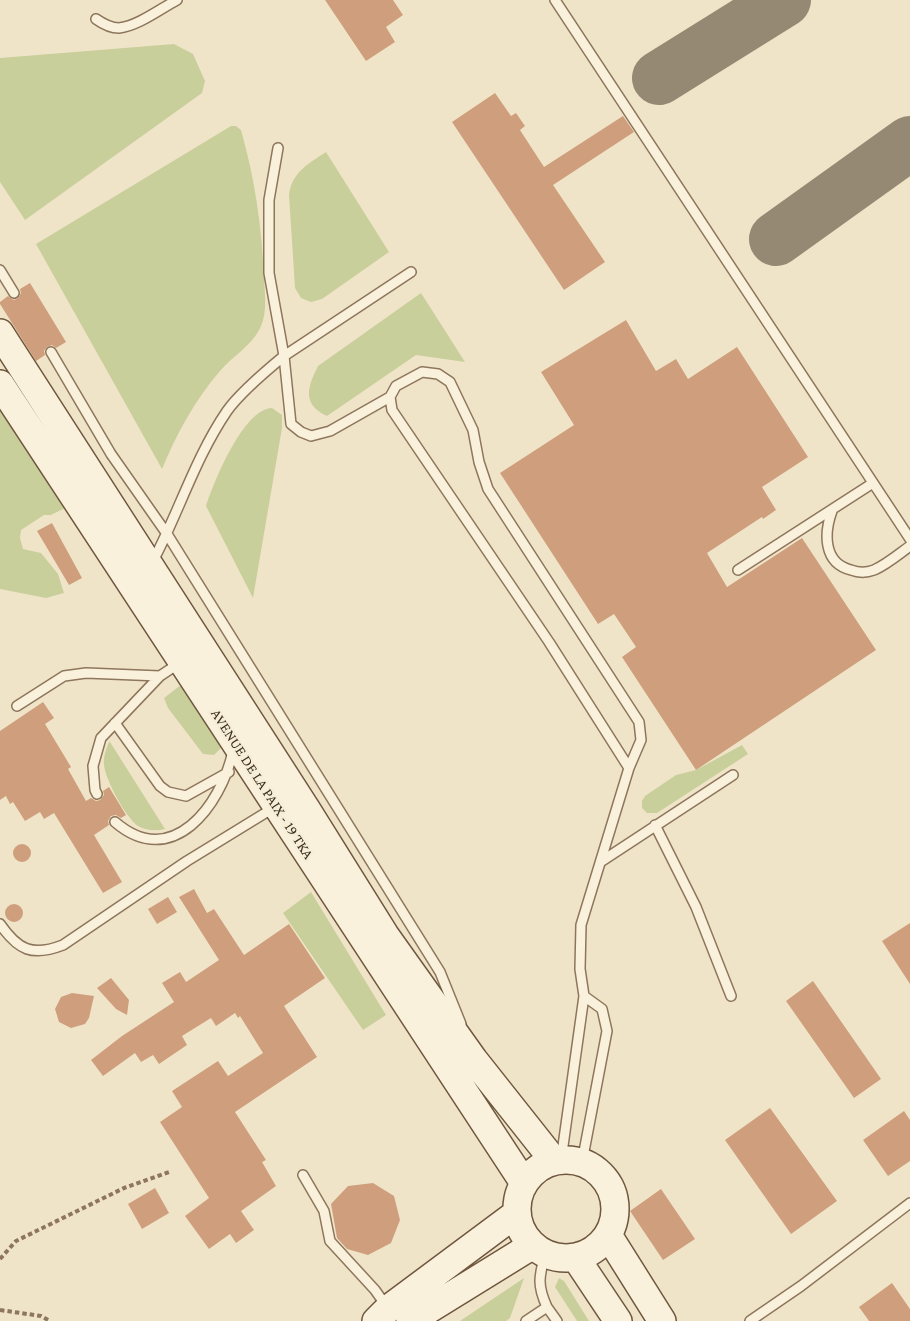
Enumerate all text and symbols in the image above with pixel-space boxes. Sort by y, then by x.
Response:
street label: AVENUE DE LA PAIX - 19 TKA [207,706,317,862]

